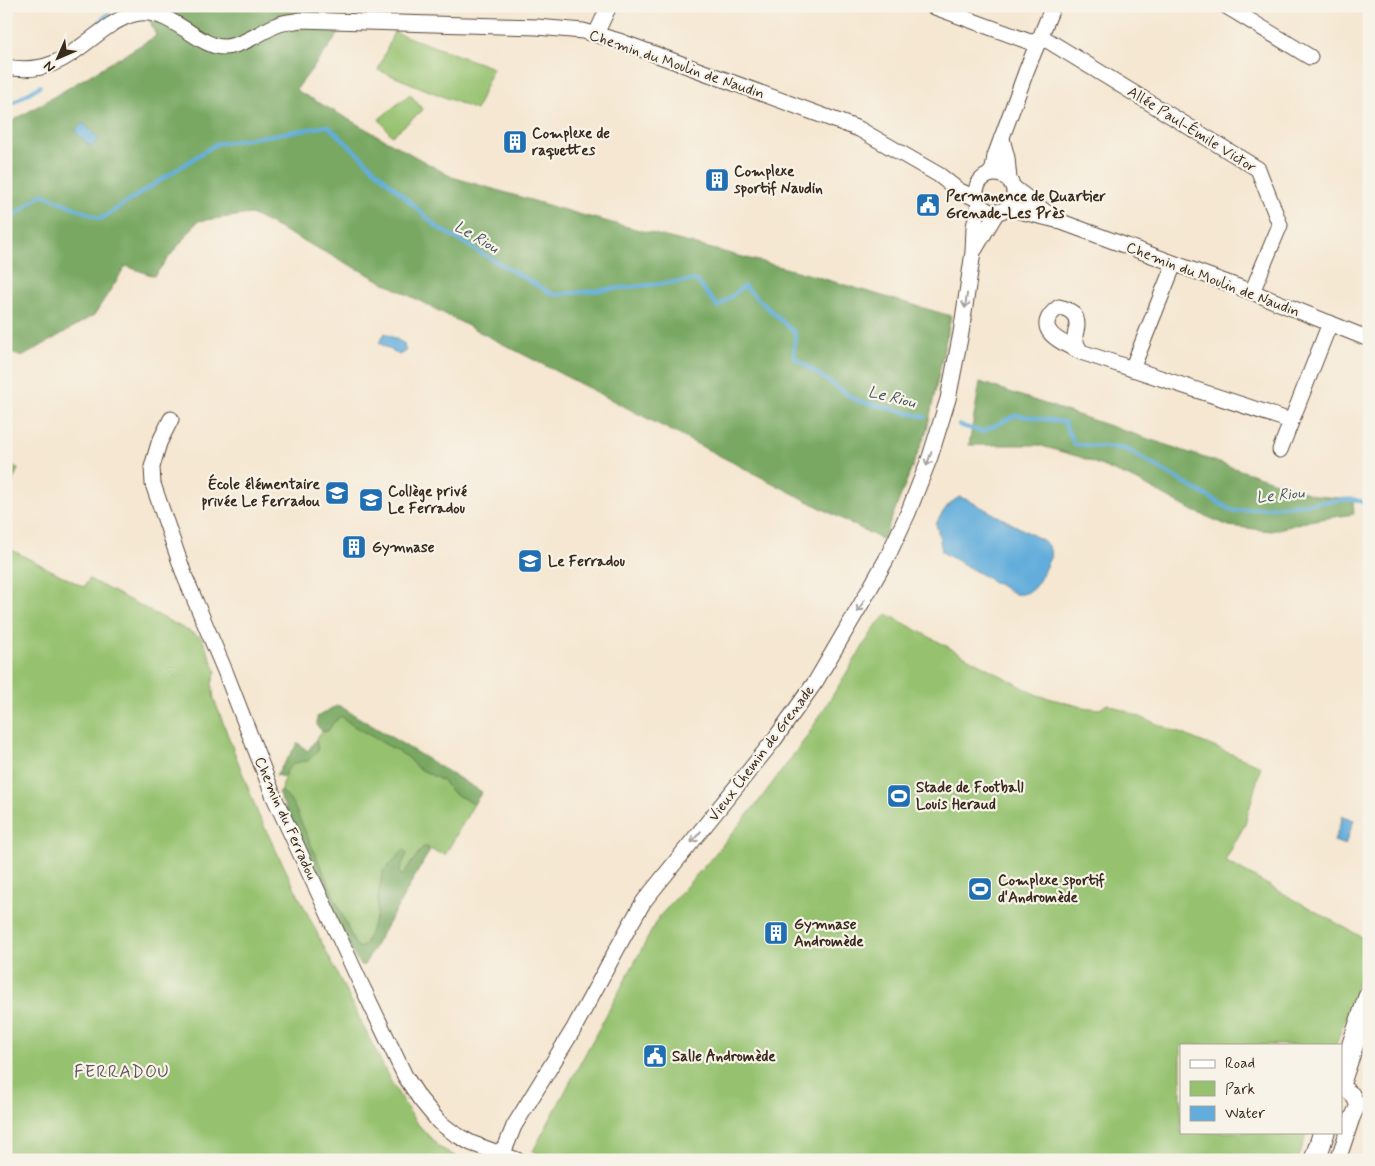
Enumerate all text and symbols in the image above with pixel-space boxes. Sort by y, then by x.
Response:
street label: Chemin du Moulin de Naudin [586,25,767,104]
north arrow [32,32,82,82]
text: N [40,57,59,76]
street label: Allée Paul-Émile Victor [1123,81,1260,178]
place label: Complexe de raquettes [532,124,610,161]
building icon: Complexe de raquettes [502,129,528,155]
place label: Complexe sportif Naudin [733,162,823,199]
building icon: Complexe sportif Naudin [704,167,730,193]
place label: Permanence de Quartier Grenade-Les Près [946,187,1107,224]
public building icon: Permanence de Quartier Grenade-Les Près [915,192,941,218]
water label: Le Riou [450,216,503,259]
street label: Chemin du Moulin de Naudin [1123,238,1302,322]
one-way arrow [960,292,970,308]
water label: Le Riou [866,381,918,414]
one-way arrow [924,450,933,466]
place label: École élémentaire privée Le Ferradou [201,473,321,512]
school or university icon: École élémentaire privée Le Ferradou [324,480,350,506]
place label: Collège privé Le Ferradou [388,482,467,519]
water label: Le Riou [1255,482,1306,508]
school or university icon: Collège privé Le Ferradou [358,487,384,513]
building icon: Gymnase [341,534,367,560]
place label: Gymnase [372,538,435,558]
school or university icon: Le Ferradou [517,548,543,574]
place label: Le Ferradou [548,552,625,572]
one-way arrow [855,598,865,612]
street label: Vieux Chemin de Grenade [704,681,820,826]
street label: Chemin du Ferradou [249,754,321,883]
place label: Stade de Football Louis Heraud [916,778,1024,815]
sports icon: Stade de Football Louis Heraud [886,783,912,809]
one-way arrow [690,831,701,844]
place label: Complexe sportif d'Andromède [998,871,1105,908]
sports icon: Complexe sportif d'Andromède [967,876,993,902]
place label: Gymnase Andromède [794,915,864,952]
building icon: Gymnase Andromède [763,920,789,946]
public building icon: Salle Andromède [642,1043,668,1069]
legend [1180,1044,1342,1134]
place label: Salle Andromède [672,1047,776,1067]
text: Road [1225,1054,1255,1074]
district label: FERRADOU [74,1060,170,1084]
text: Park [1225,1080,1255,1100]
text: Water [1225,1104,1265,1124]

